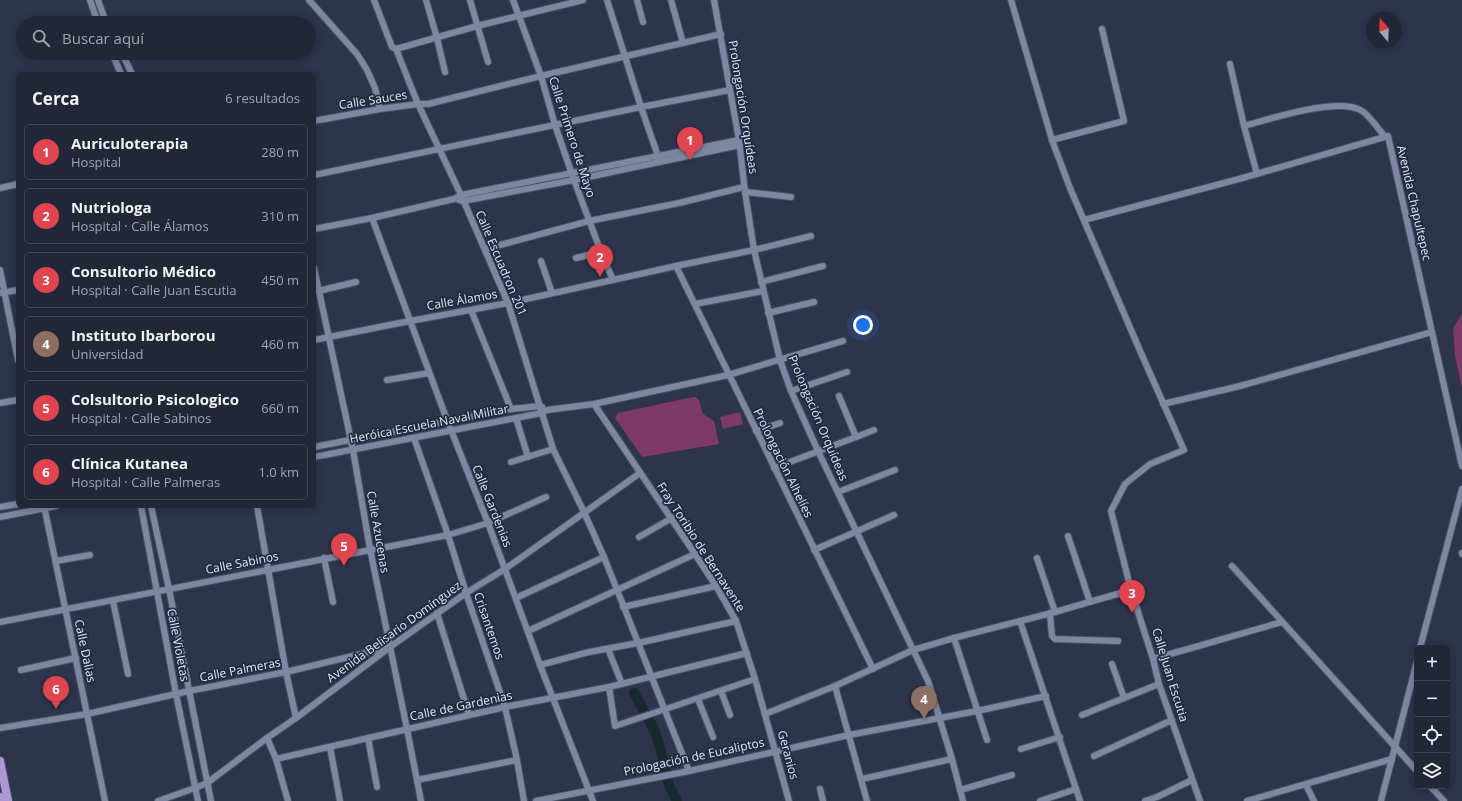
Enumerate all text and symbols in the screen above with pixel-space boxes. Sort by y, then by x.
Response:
north arrow [1366,12,1402,48]
search box [16,16,316,60]
icon: search [30,27,52,49]
text: Buscar aquí [62,28,144,48]
street label: Prolongación Orquídeas [725,39,762,175]
street label: Calle Primero de Mayo [545,74,600,200]
street label: Calle Sauces [338,86,409,113]
text: Cerca [32,87,80,110]
text: 6 resultados [225,89,300,107]
pin: 1 [677,127,703,160]
text: Auriculoterapia [71,133,188,153]
text: 1 [42,143,50,161]
text: 280 m [261,143,299,161]
street label: Avenida Chapultepec [1393,143,1436,263]
text: Hospital [71,153,121,171]
text: Nutriologa [71,197,152,217]
text: 2 [42,207,50,225]
text: 310 m [261,207,299,225]
street label: Calle Escuadron 201 [472,208,531,318]
text: Hospital · Calle Álamos [71,217,209,235]
pin: 2 [587,244,613,277]
text: Consultorio Médico [71,261,216,281]
text: 3 [42,271,50,289]
text: 450 m [261,271,299,289]
text: Hospital · Calle Juan Escutia [71,281,237,299]
street label: Calle Álamos [425,285,499,314]
your location [853,315,873,335]
text: Instituto Ibarborou [71,325,216,345]
text: 4 [42,335,50,353]
text: 460 m [261,335,299,353]
text: Universidad [71,345,143,363]
street label: Prolongación Orquídeas [784,352,853,484]
text: Colsultorio Psicologico [71,389,239,409]
text: 5 [42,399,50,417]
text: 660 m [261,399,299,417]
street label: Heróica Escuela Naval Militar [348,400,510,447]
street label: Prolongación Alhelíes [750,405,817,521]
text: Hospital · Calle Sabinos [71,409,211,427]
text: Clínica Kutanea [71,453,188,473]
street label: Calle Gardenias [468,462,517,550]
text: 6 [42,463,50,481]
text: 1.0 km [258,463,299,481]
text: Hospital · Calle Palmeras [71,473,220,491]
street label: Fray Toribio de Bernavente [653,479,750,615]
street label: Calle Azucenas [363,490,394,575]
pin: 5 [331,533,357,566]
street label: Calle Sabinos [204,547,280,578]
street label: Avenida Belisario Domínguez [323,577,465,686]
pin: 3 [1119,580,1145,613]
street label: Crisantemos [470,590,509,662]
street label: Calle Violetas [163,607,194,683]
street label: Calle Dalias [71,618,101,684]
street label: Calle Juan Escutia [1148,626,1193,724]
map controls [1414,645,1450,789]
button: + [1414,645,1450,681]
street label: Calle Palmeras [198,653,282,686]
pin: 6 [43,676,69,709]
button: − [1414,681,1450,717]
street label: Calle de Gardenias [408,686,514,725]
pin: 4 [911,686,937,719]
button: locate [1414,717,1450,753]
street label: Geranios [774,728,803,782]
street label: Prologación de Eucaliptos [622,733,766,780]
button: layers [1414,753,1450,789]

